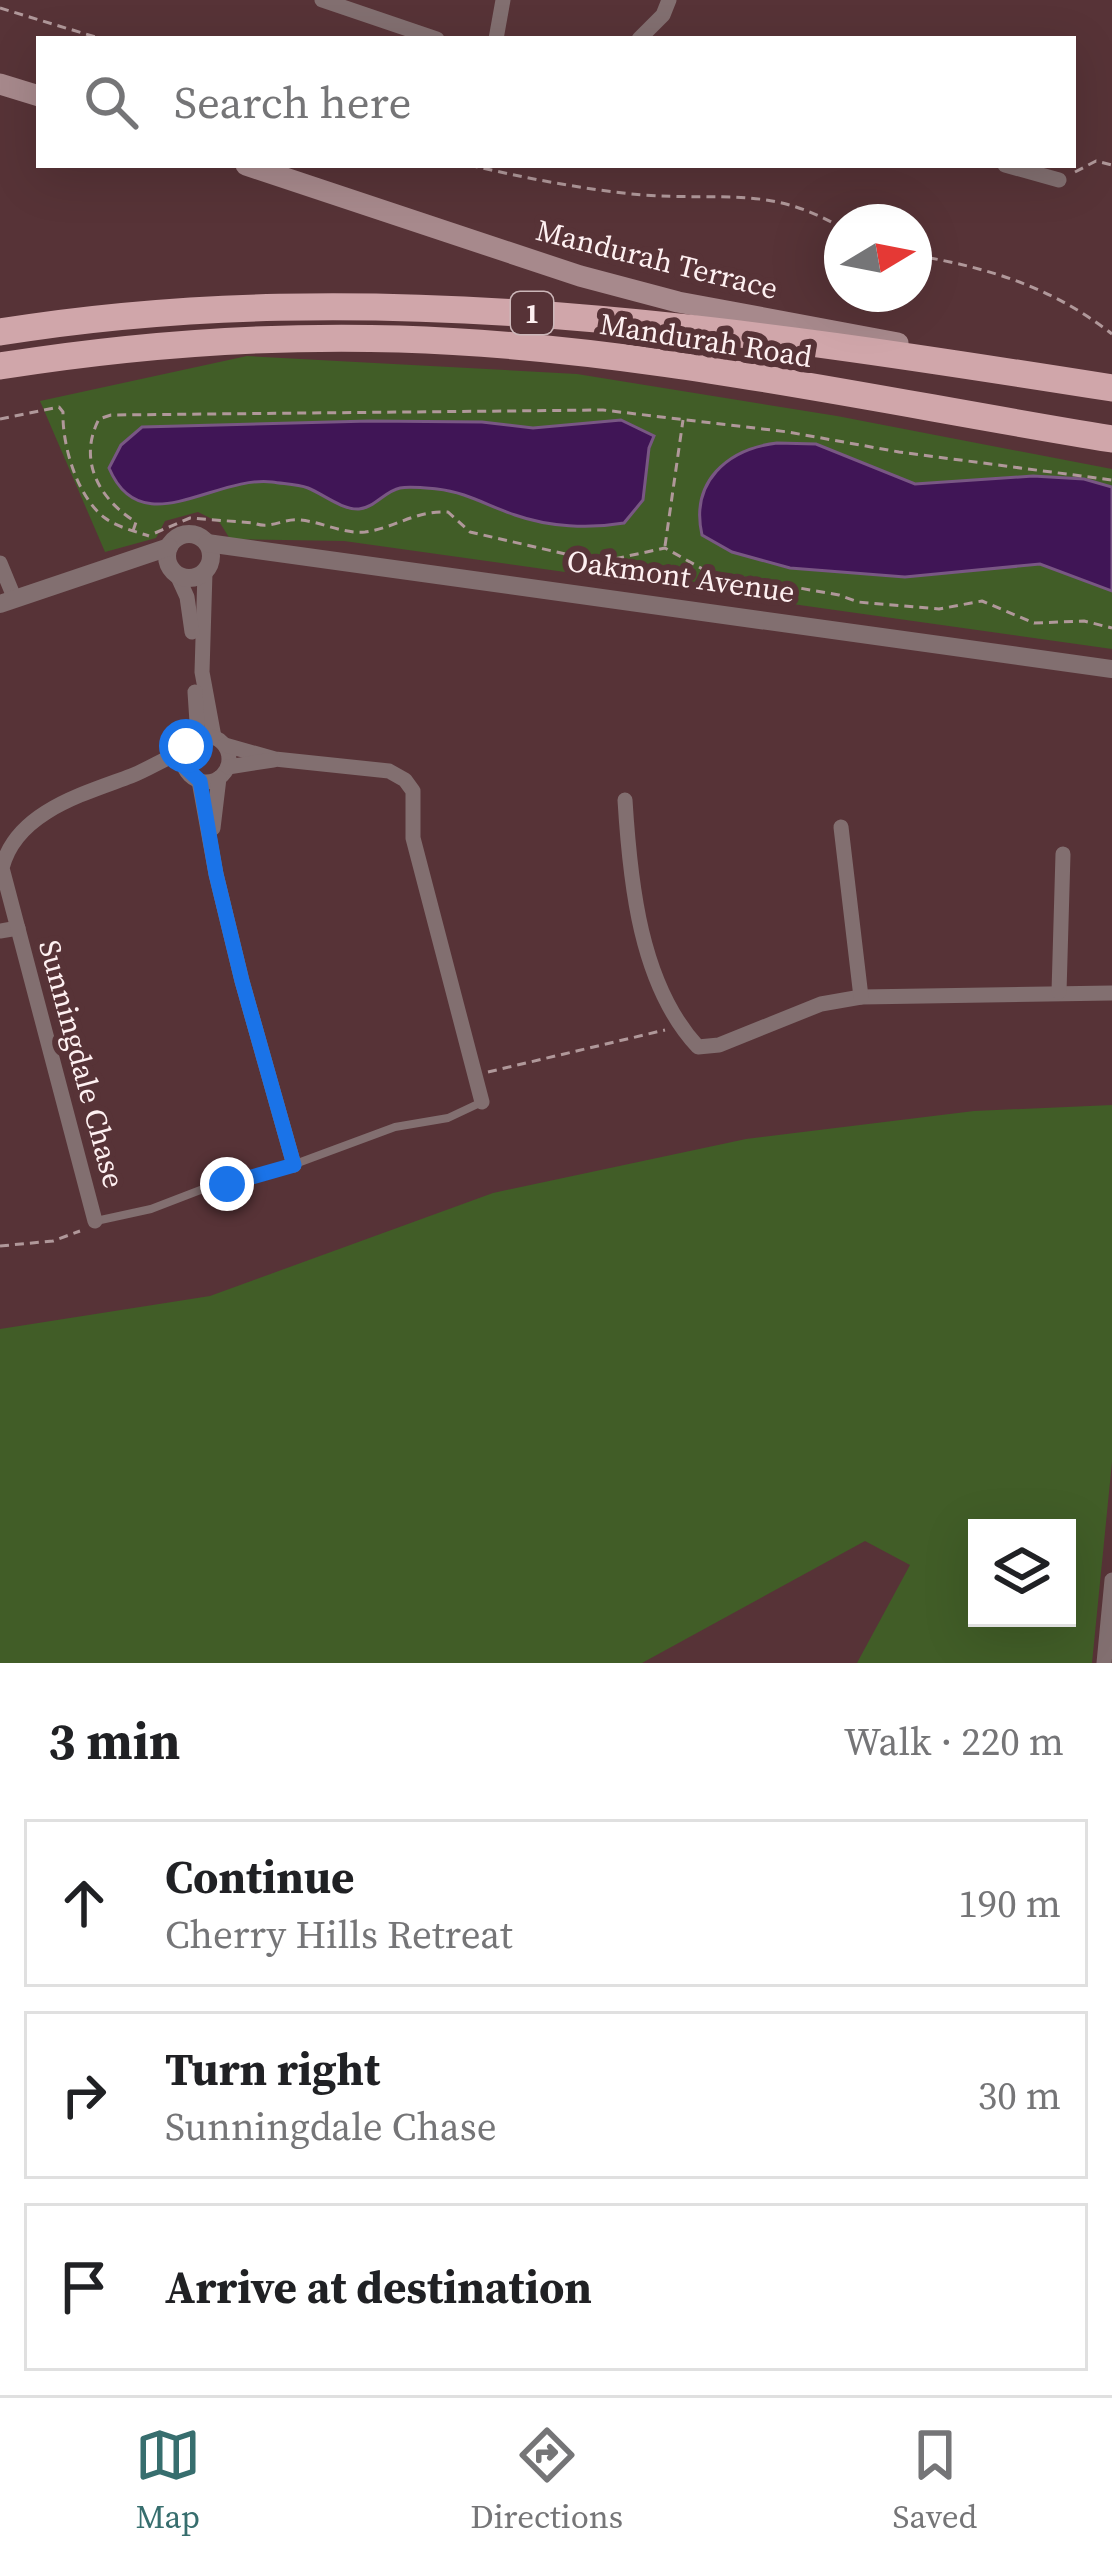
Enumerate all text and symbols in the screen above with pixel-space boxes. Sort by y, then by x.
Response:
search box [36,36,1076,168]
icon: search [78,69,144,135]
text: Search here [174,71,411,133]
north arrow [824,204,932,312]
street label: Mandurah Terrace [532,209,782,309]
road number: 1 [511,292,553,334]
street label: Mandurah Road [597,303,815,377]
street label: Oakmont Avenue [564,540,798,612]
route start [159,719,213,773]
street label: Sunningdale Chase [29,936,135,1192]
route end [200,1157,254,1211]
map controls [968,1519,1076,1627]
button: layers [968,1519,1076,1627]
text: 3 min [48,1706,180,1776]
text: Walk · 220 m [844,1715,1064,1768]
text: Continue [165,1846,354,1908]
icon: ahead [51,1870,117,1936]
text: 190 m [958,1877,1061,1930]
text: Cherry Hills Retreat [165,1908,513,1961]
text: Turn right [165,2038,380,2100]
icon: right [51,2062,117,2128]
text: 30 m [978,2069,1061,2122]
text: Sunningdale Chase [165,2100,497,2153]
icon: arrive [51,2254,117,2320]
text: Arrive at destination [165,2256,592,2318]
tab: Map [135,2422,201,2539]
tab: Directions [470,2422,623,2539]
tab: Saved [893,2422,977,2539]

